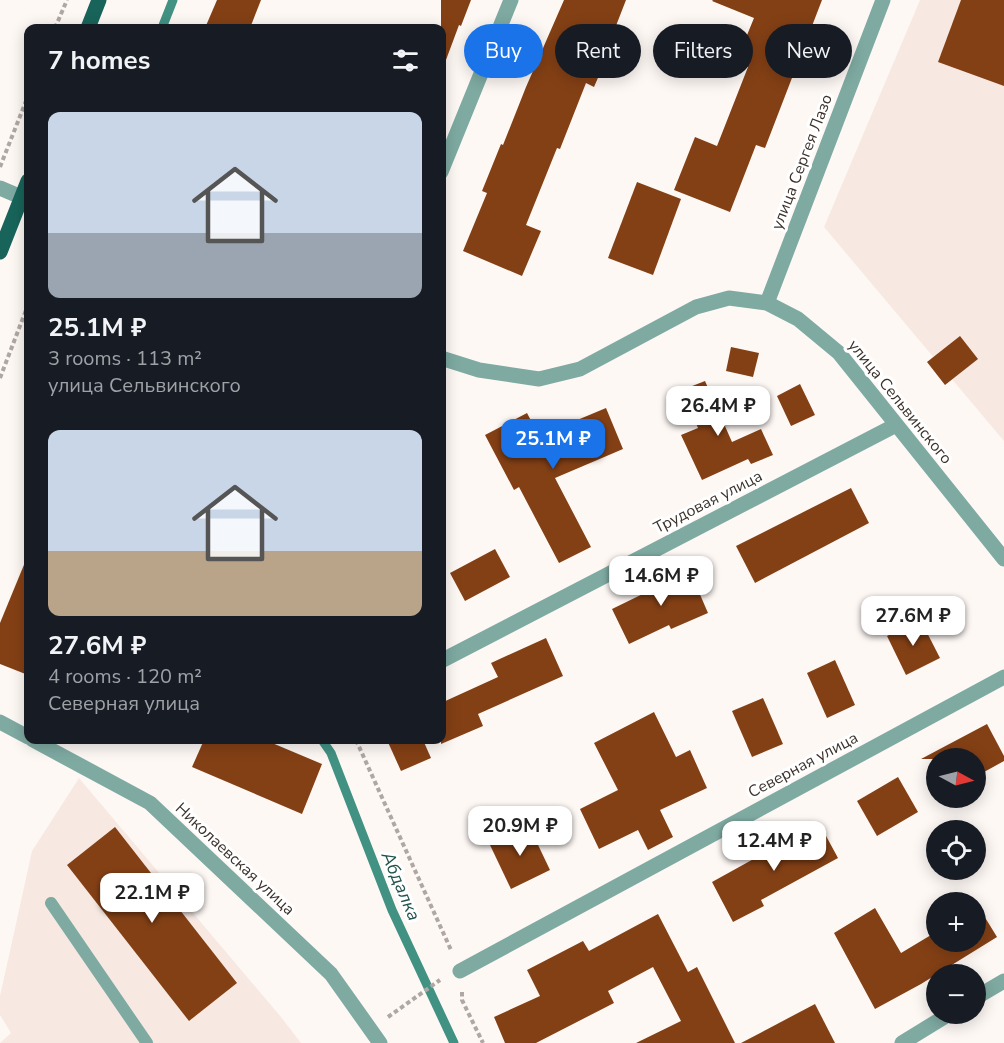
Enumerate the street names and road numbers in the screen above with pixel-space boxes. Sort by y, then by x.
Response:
street label: улица Сергея Лазо [766,91,838,233]
street label: улица Сельвинского [843,335,957,469]
street label: Трудовая улица [650,465,766,539]
street label: Северная улица [744,727,862,803]
street label: Николаевская улица [170,798,300,920]

